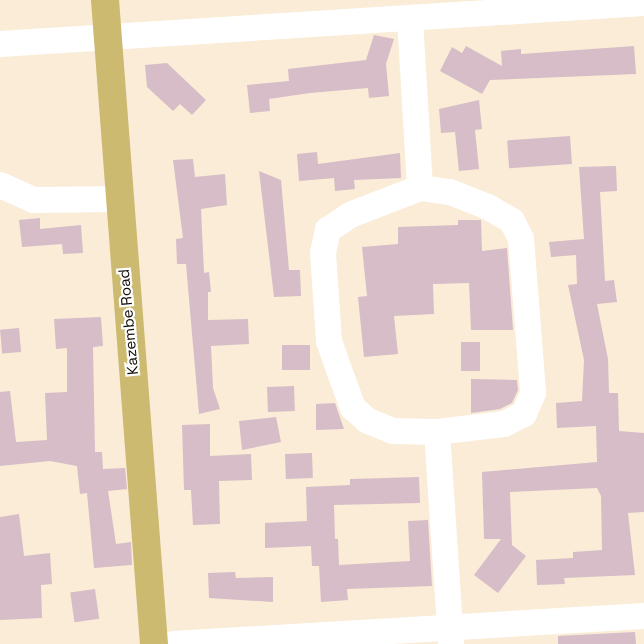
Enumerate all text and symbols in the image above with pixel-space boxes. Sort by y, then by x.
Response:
street label: Kazembe Road [114,268,142,376]

